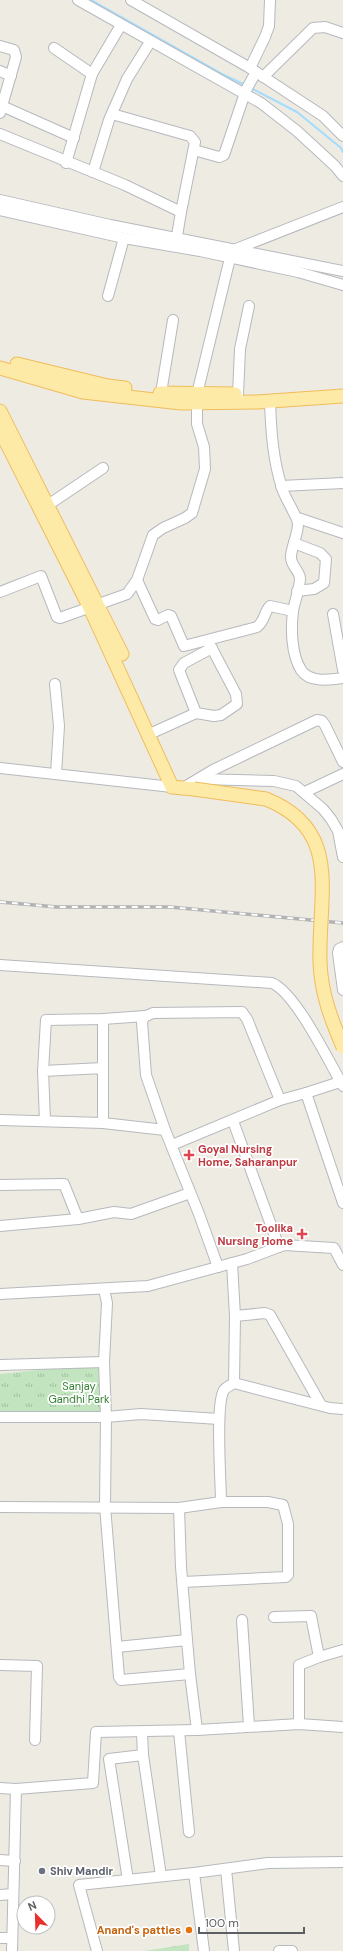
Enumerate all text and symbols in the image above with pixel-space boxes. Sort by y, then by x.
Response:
place label: Goyal Nursing Home, Saharanpur [198,1142,298,1169]
marker: Goyal Nursing Home, Saharanpur [183,1149,195,1161]
place label: Toolika Nursing Home [217,1221,293,1248]
marker: Toolika Nursing Home [296,1228,308,1240]
park label: Sanjay Gandhi Park [48,1379,110,1406]
place label: Shiv Mandir [50,1864,113,1878]
marker: Shiv Mandir [37,1866,47,1876]
north arrow [16,1895,56,1935]
text: N [26,1898,39,1914]
scale bar [199,1909,304,1935]
text: 100 m [205,1915,239,1931]
place label: Anand's patties [97,1923,181,1937]
marker: Anand's patties [184,1925,194,1935]

